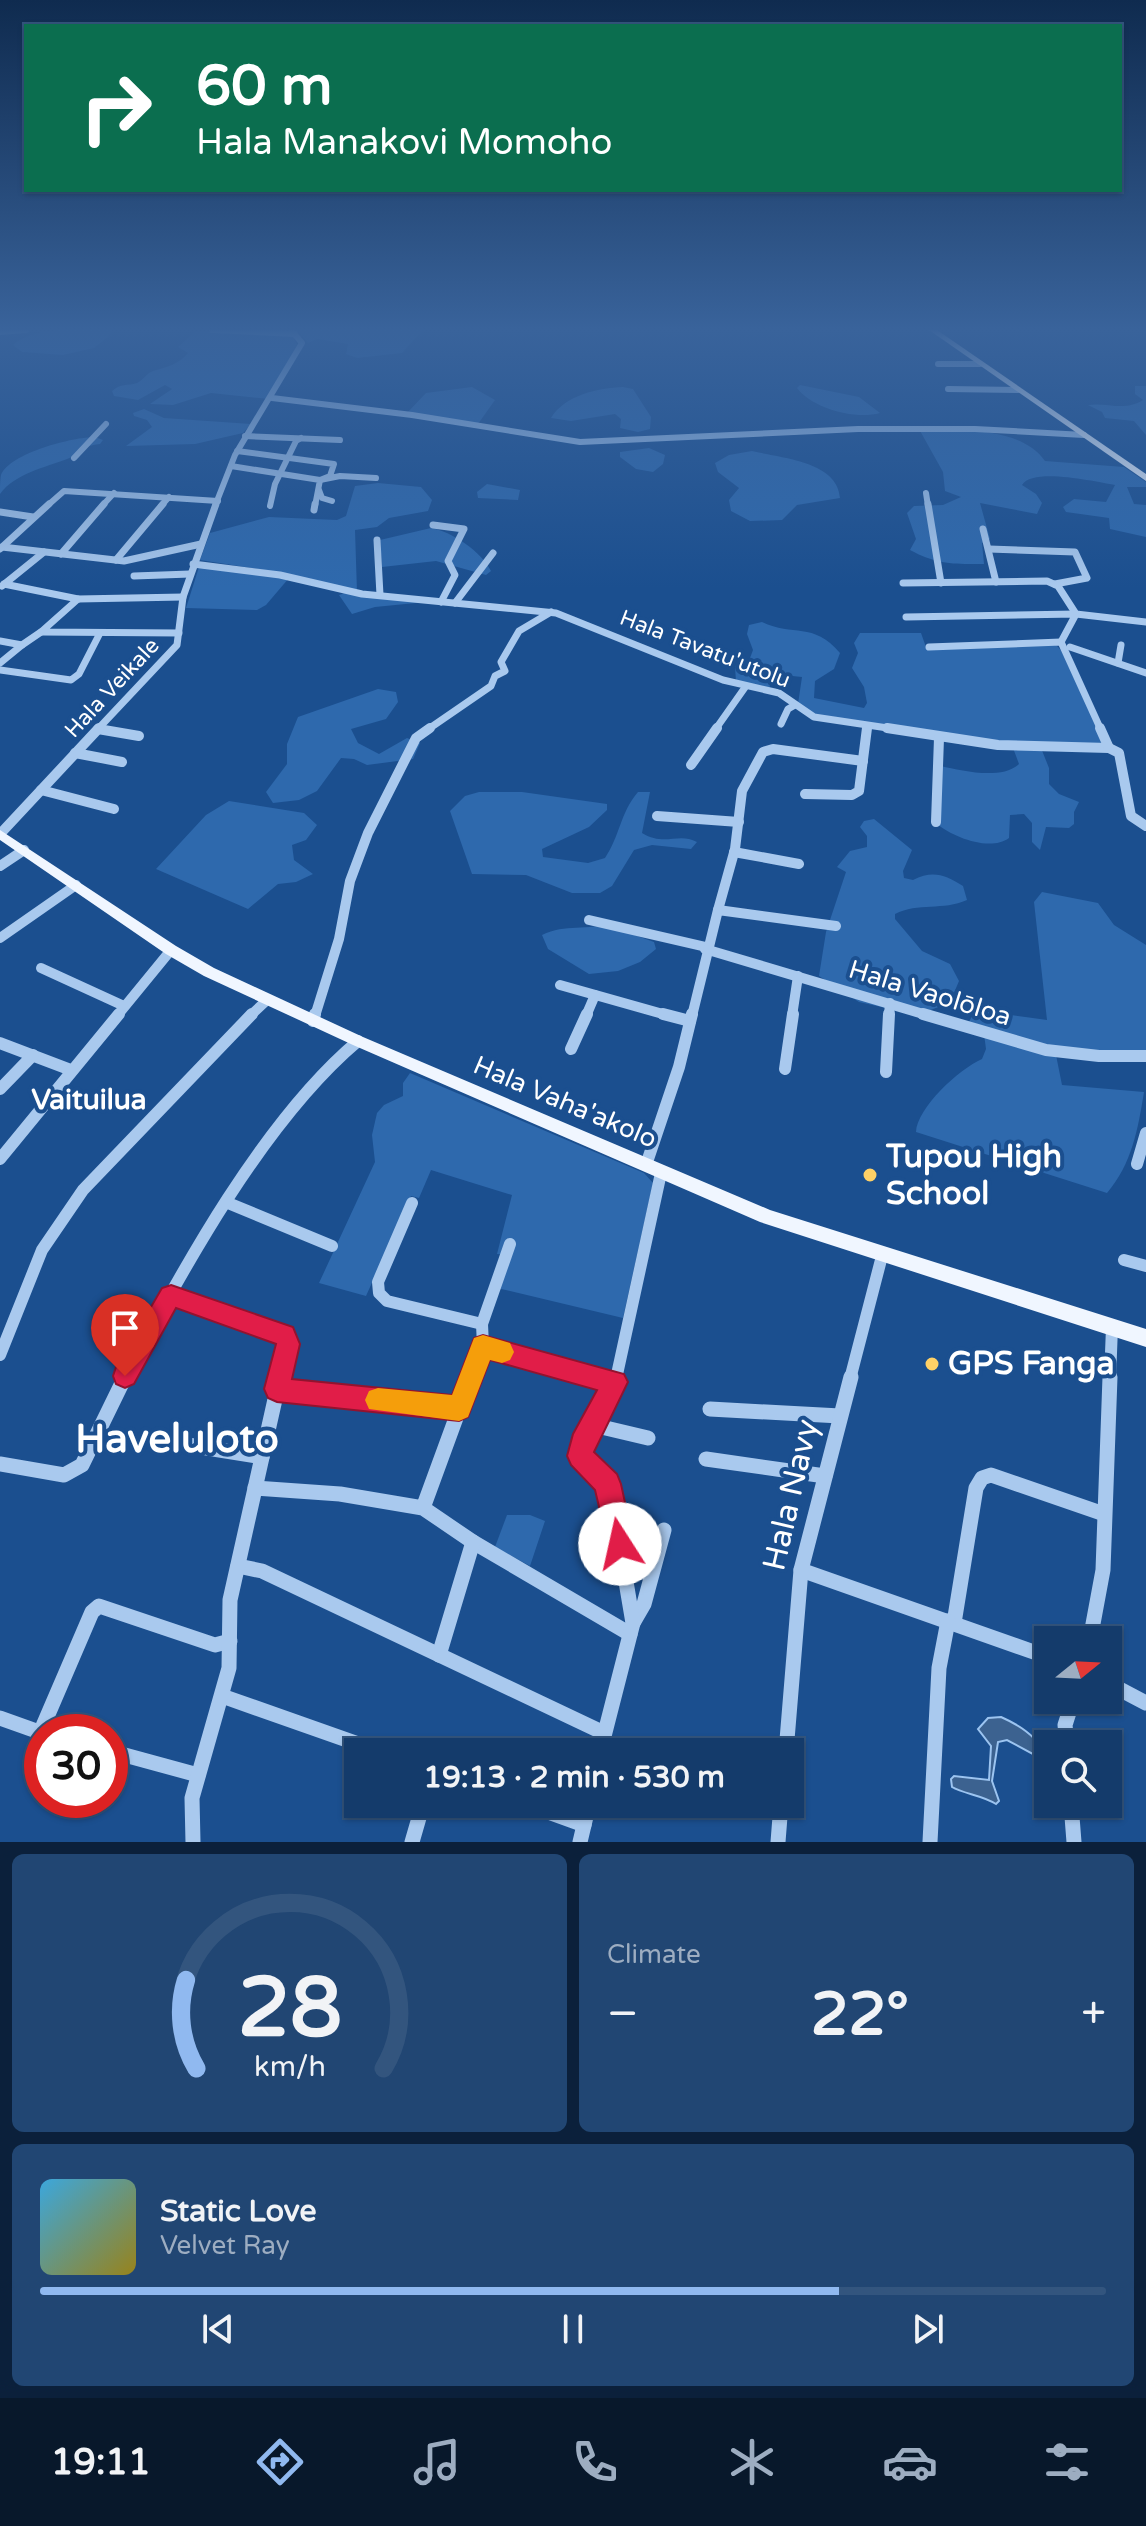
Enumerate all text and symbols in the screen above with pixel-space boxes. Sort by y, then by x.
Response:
text: 60 m [196,53,332,120]
icon: right [64,56,168,160]
text: Hala Manakovi Momoho [196,121,612,164]
street label: Hala Tavatu'utolu [616,605,794,693]
street label: Hala Veikale [59,633,165,743]
street label: Hala Vaolōloa [845,954,1015,1032]
street label: Hala Vaha'akolo [469,1049,661,1155]
district label: Vaituilua [31,1083,147,1117]
place label: Tupou High School [885,1138,1062,1213]
marker: Tupou High School [861,1166,879,1184]
pin [91,1294,159,1376]
icon: arrive [103,1306,147,1350]
place label: GPS Fanga [948,1345,1114,1383]
marker: GPS Fanga [923,1355,941,1373]
district label: Haveluloto [75,1415,279,1463]
street label: Hala Navy [755,1416,827,1574]
position arrow [578,1502,662,1586]
north arrow [1034,1626,1122,1714]
map controls [1034,1626,1122,1818]
speed limit sign: 30 [24,1714,128,1818]
button: search [1034,1730,1122,1818]
text: 19:13 · 2 min · 530 m [423,1759,725,1796]
text: Climate [607,1939,701,1970]
text: 28 [237,1959,342,2059]
text: 22° [811,1979,909,2051]
text: − [607,1988,638,2041]
text: + [1081,1988,1106,2041]
text: km/h [254,2050,325,2084]
text: Static Love [160,2193,316,2230]
text: Velvet Ray [160,2230,290,2261]
icon: previous [196,2307,240,2351]
icon: pause [551,2307,595,2351]
icon: next [906,2307,950,2351]
icon: directions [252,2434,308,2490]
icon: music [409,2434,465,2490]
icon: phone [567,2434,623,2490]
icon: climate [724,2434,780,2490]
icon: car [882,2434,938,2490]
icon: filters [1039,2434,1095,2490]
text: 19:11 [51,2441,151,2484]

